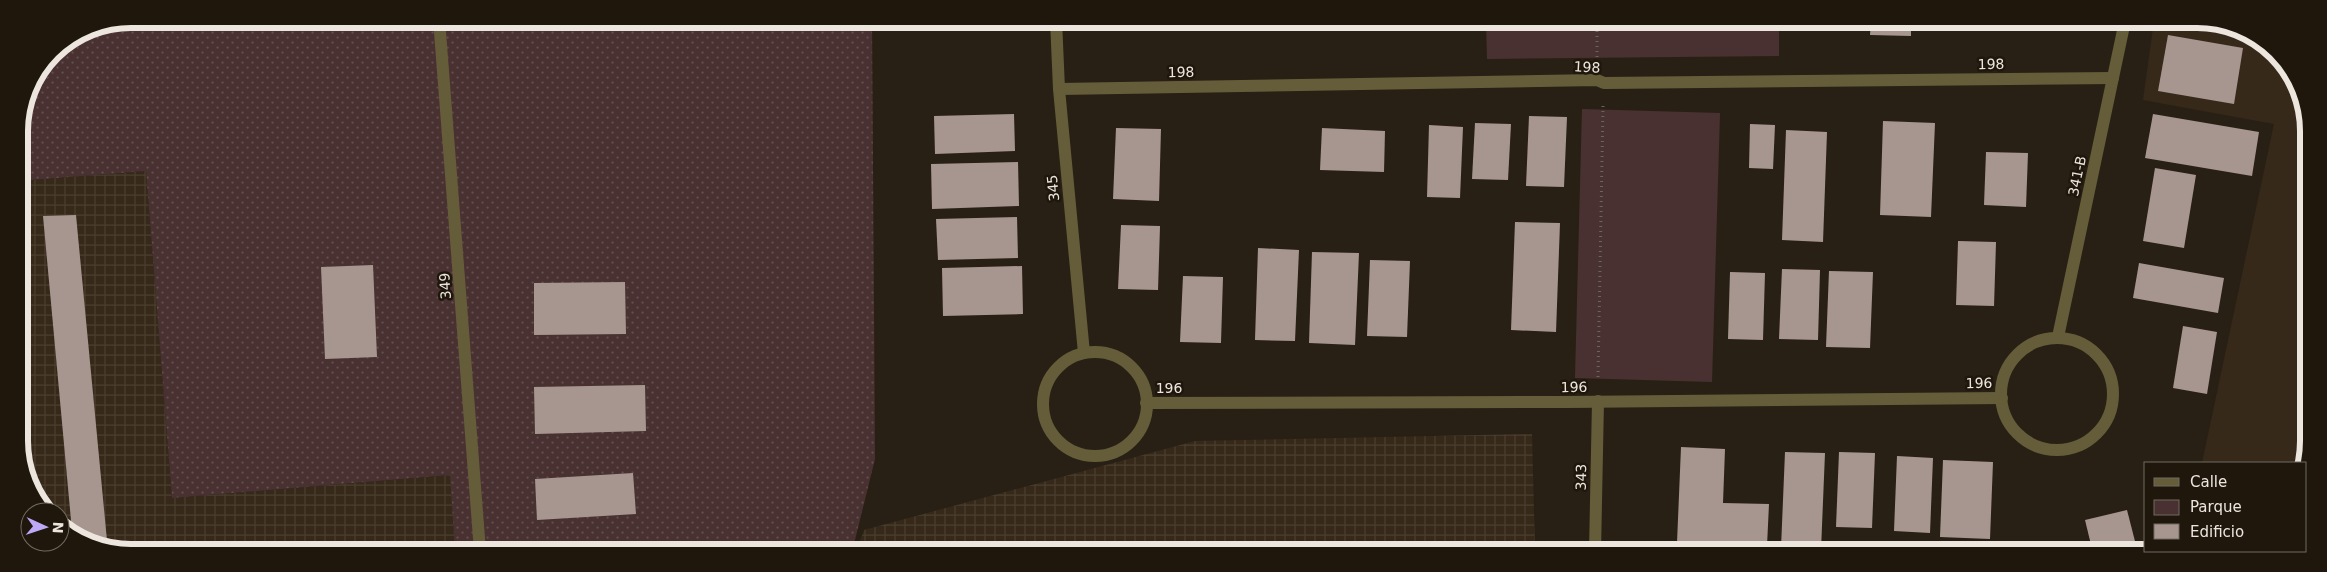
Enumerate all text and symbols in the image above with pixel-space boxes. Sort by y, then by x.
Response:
street label: 198 [1977,56,2005,72]
street label: 198 [1573,58,1601,76]
street label: 198 [1167,64,1195,80]
street label: 341-B [2065,154,2089,198]
street label: 345 [1044,174,1062,202]
street label: 349 [436,272,454,300]
street label: 196 [1965,375,1993,391]
street label: 196 [1560,379,1588,395]
street label: 196 [1156,380,1182,396]
legend [2144,462,2307,552]
street label: 343 [1573,463,1589,491]
text: Calle [2190,473,2227,491]
text: Parque [2190,498,2242,516]
north arrow [20,502,70,552]
text: N [50,521,66,534]
text: Edificio [2190,523,2244,541]

